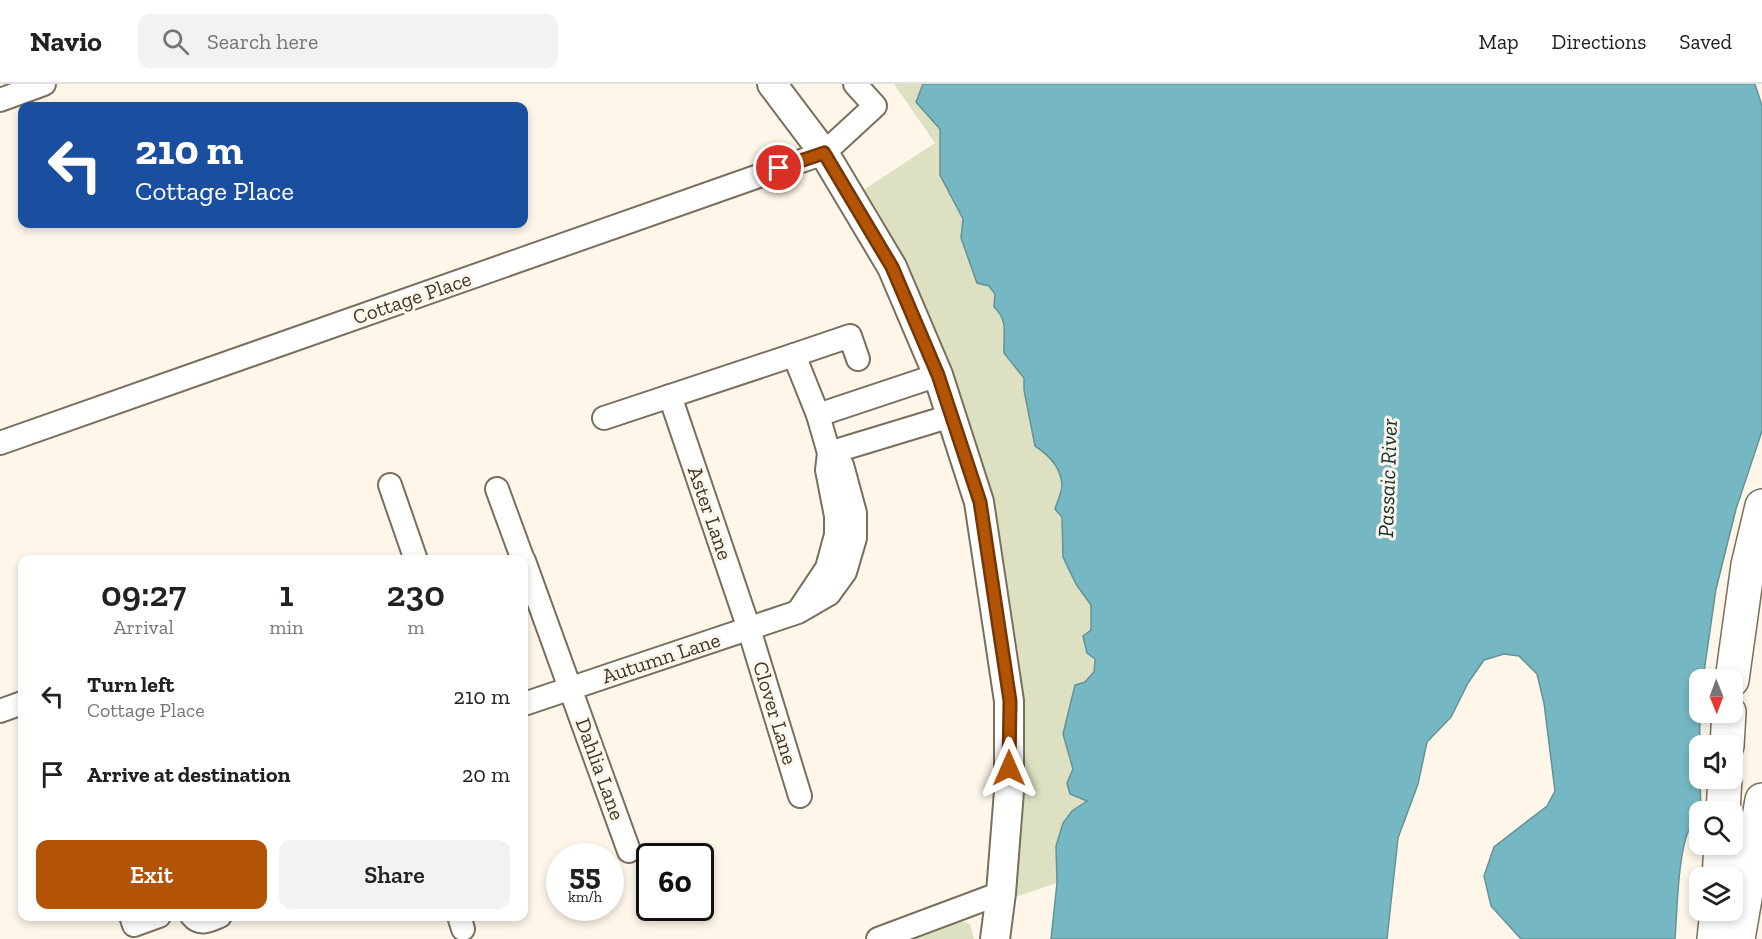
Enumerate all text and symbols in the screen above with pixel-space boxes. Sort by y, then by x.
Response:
search box [138,14,558,68]
text: Navio [30,25,102,58]
icon: search [159,25,192,58]
text: Search here [207,28,318,55]
text: Map [1479,29,1519,54]
text: Directions [1552,29,1646,54]
text: Saved [1679,29,1732,54]
text: 210 m [135,124,243,175]
icon: left [36,126,114,204]
pin [753,142,804,193]
icon: arrive [762,151,795,184]
text: Cottage Place [135,175,294,207]
street label: Cottage Place [349,266,474,329]
water label: Passaic River [1372,418,1403,538]
street label: Aster Lane [683,463,738,563]
text: 09:27 [101,572,186,615]
text: 1 [279,572,294,615]
text: 230 [387,572,445,615]
text: Arrival [113,615,174,639]
text: min [269,615,304,639]
text: m [407,615,424,639]
street label: Autumn Lane [598,627,723,688]
street label: Clover Lane [748,658,803,768]
north arrow [1689,669,1743,723]
map controls [1689,669,1743,921]
text: Turn left [87,671,174,698]
icon: left [36,680,69,713]
text: 210 m [454,683,510,710]
text: Cottage Place [87,698,205,722]
street label: Dahlia Lane [571,715,630,823]
button: sound [1689,735,1743,789]
position arrow [977,736,1041,800]
icon: arrive [36,758,69,791]
text: Arrive at destination [87,761,290,788]
text: 20 m [462,761,510,788]
button: search [1689,801,1743,855]
button: Exit [36,840,267,909]
button: Share [279,840,510,909]
speed limit sign: 60 [636,843,714,921]
text: 55 [569,857,601,893]
button: layers [1689,867,1743,921]
text: km/h [568,888,602,906]

